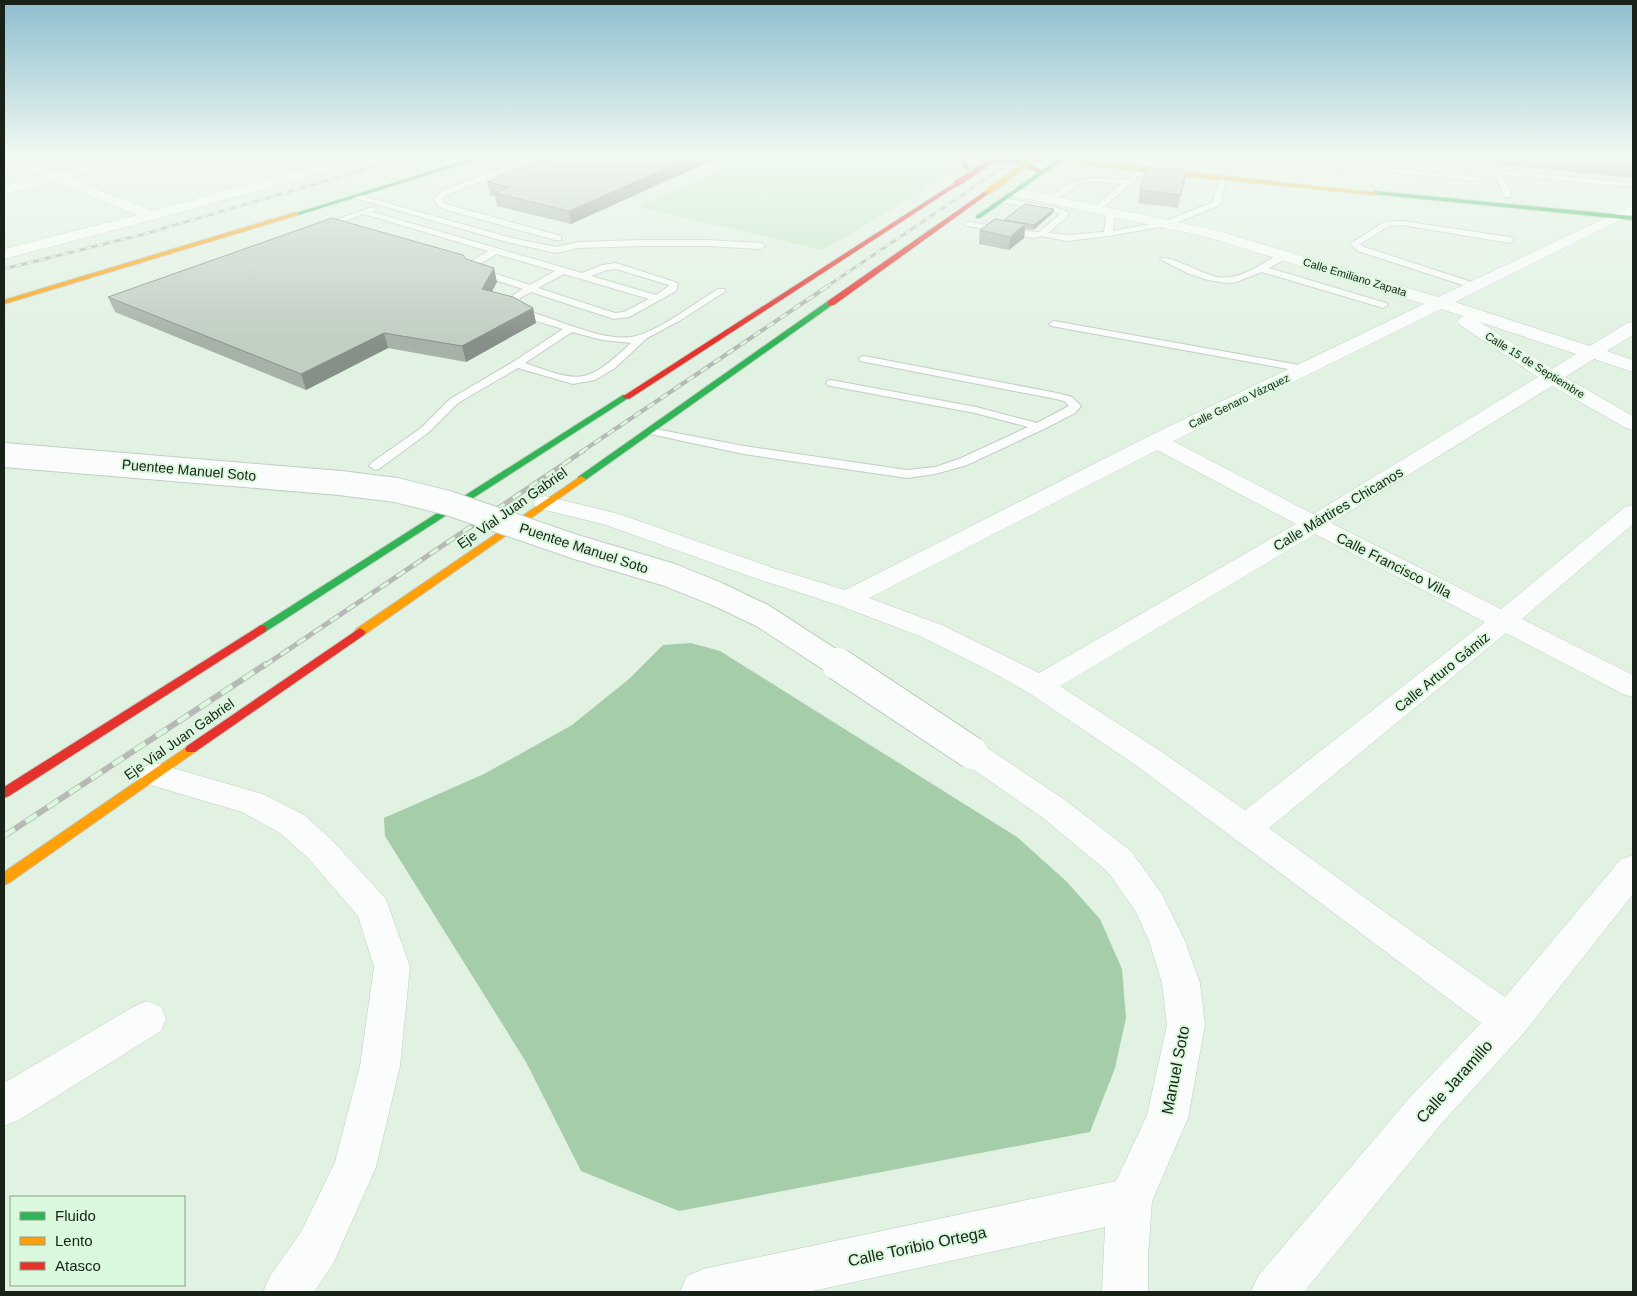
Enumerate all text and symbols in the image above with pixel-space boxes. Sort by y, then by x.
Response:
street label: Calle Emiliano Zapata [1302,256,1409,299]
street label: Calle 15 de Septiembre [1483,329,1587,401]
street label: Calle Genaro Vázquez [1187,371,1291,431]
street label: Puentee Manuel Soto [121,456,257,484]
street label: Eje Vial Juan Gabriel [454,464,570,552]
street label: Calle Mártires Chicanos [1270,464,1406,554]
street label: Puentee Manuel Soto [517,520,651,576]
street label: Calle Francisco Villa [1334,529,1454,601]
street label: Calle Arturo Gámiz [1391,629,1493,715]
street label: Eje Vial Juan Gabriel [121,695,237,783]
street label: Manuel Soto [1159,1024,1192,1116]
street label: Calle Jaramillo [1413,1037,1496,1126]
legend [10,1196,185,1286]
text: Fluido [55,1207,96,1224]
street label: Calle Toribio Ortega [846,1223,988,1269]
text: Lento [55,1232,93,1249]
text: Atasco [55,1257,101,1274]

